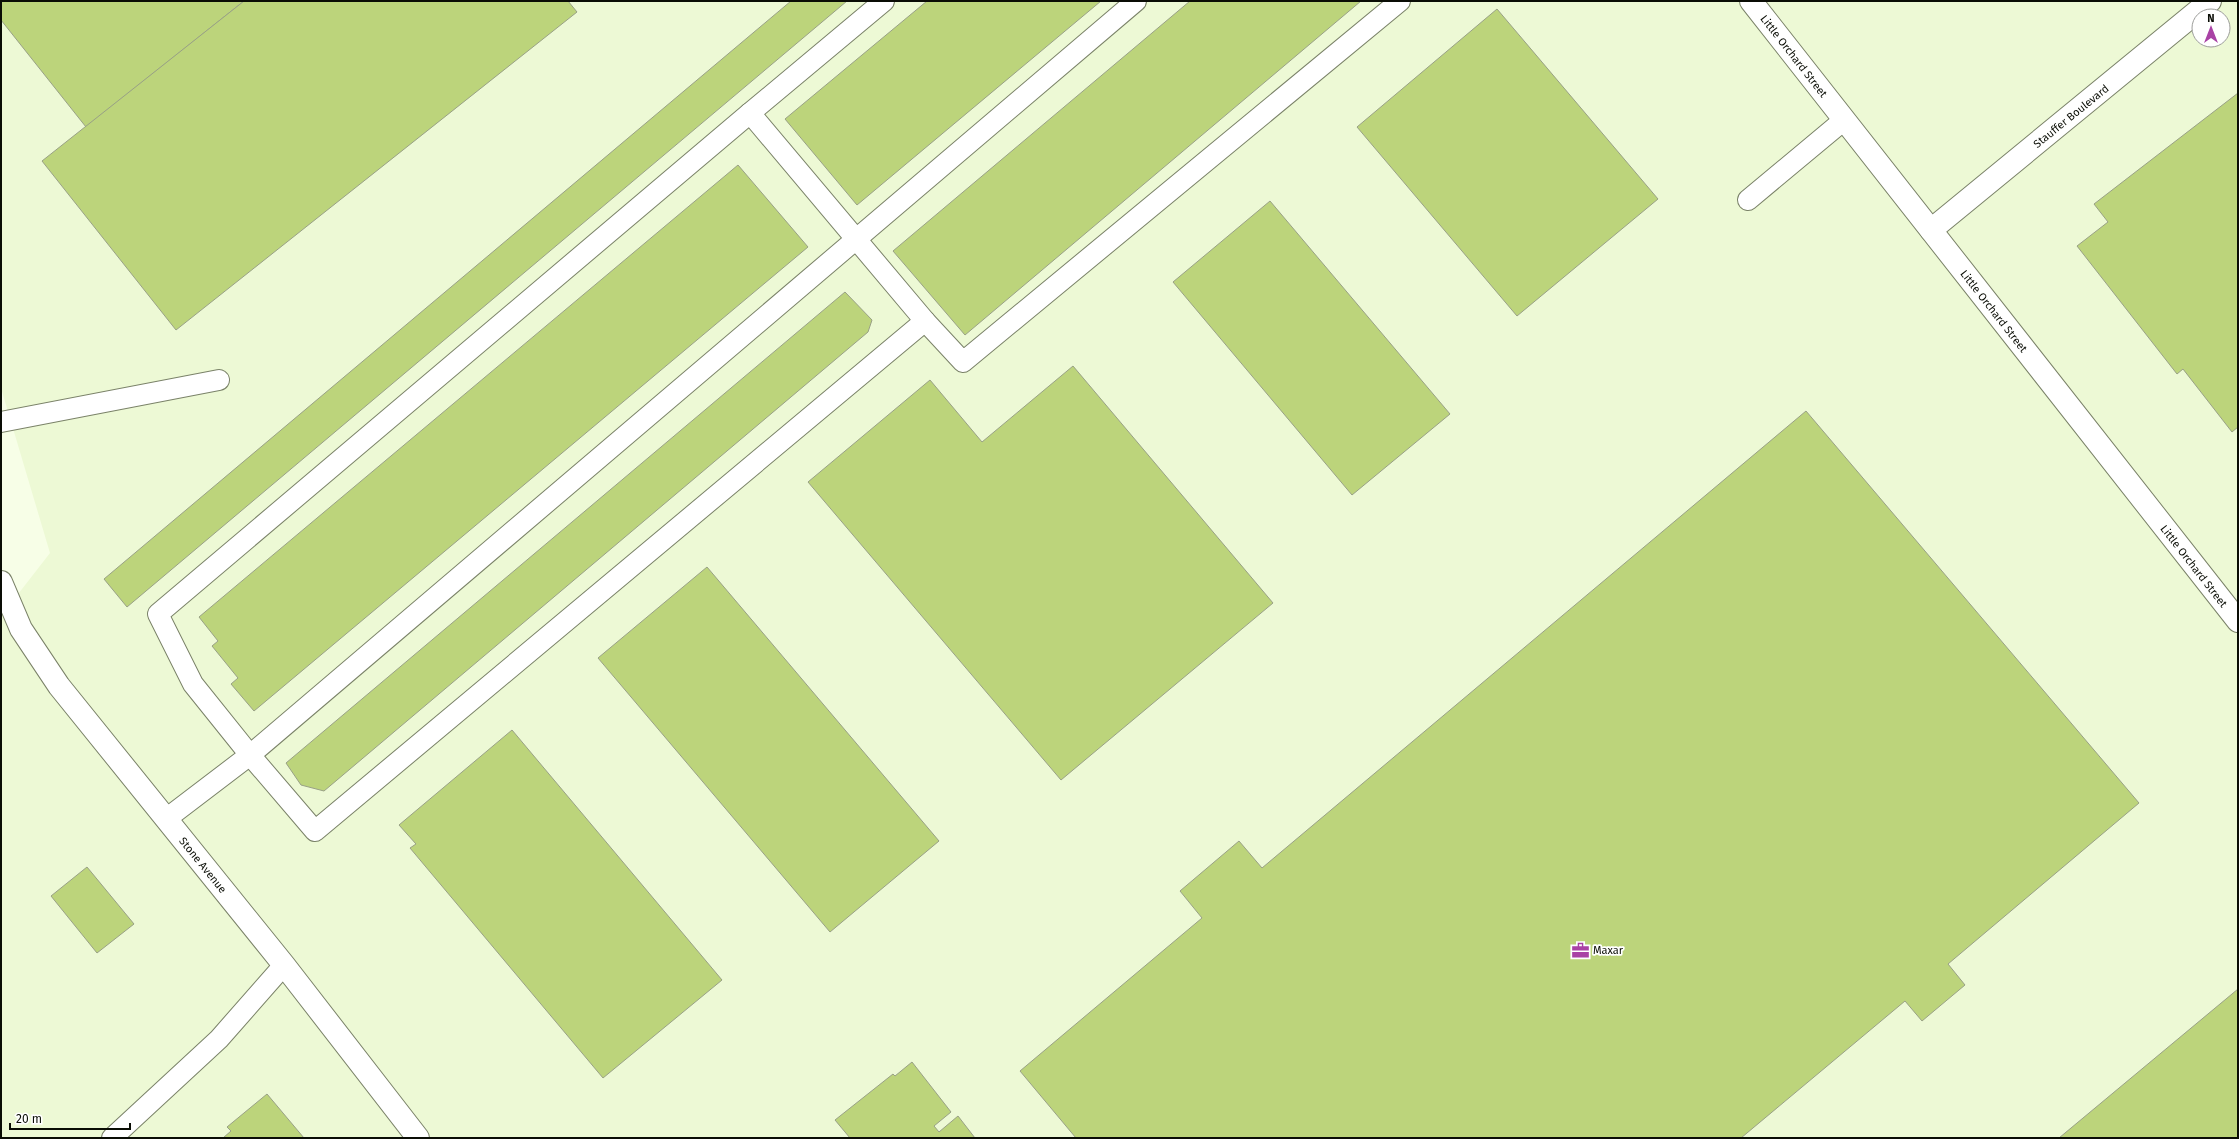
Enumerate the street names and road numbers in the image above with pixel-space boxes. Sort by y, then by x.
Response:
street label: Little Orchard Street [1757,13,1830,100]
street label: Stauffer Boulevard [2031,82,2112,151]
street label: Little Orchard Street [1957,268,2030,355]
street label: Little Orchard Street [2157,523,2230,610]
street label: Stone Avenue [176,835,229,896]

